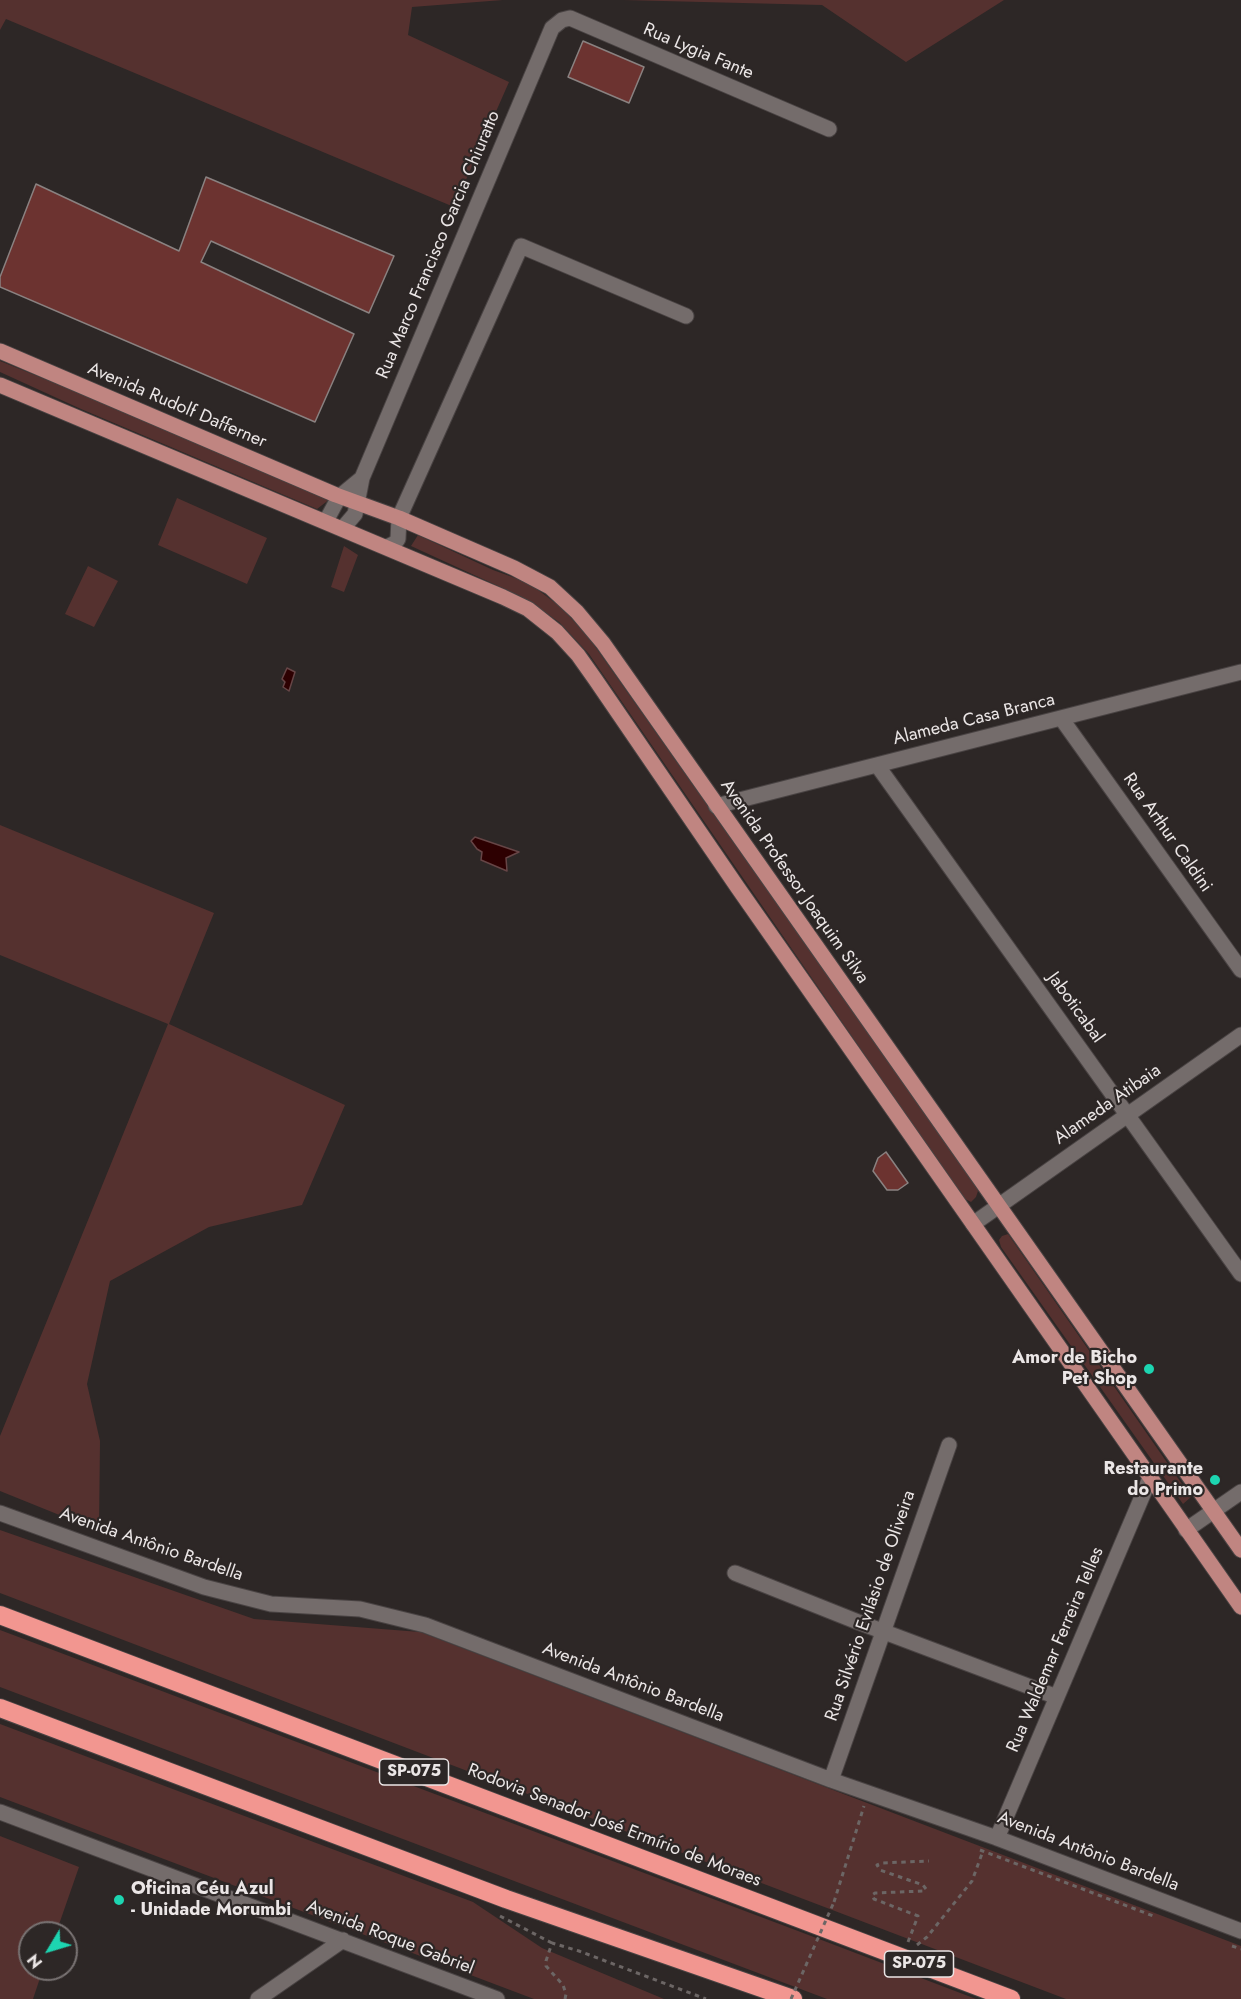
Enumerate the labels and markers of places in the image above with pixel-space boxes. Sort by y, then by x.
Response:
place label: Amor de Bicho Pet Shop [1012,1348,1137,1390]
marker: Amor de Bicho Pet Shop [1142,1362,1156,1376]
place label: Restaurante do Primo [1104,1459,1203,1502]
marker: Restaurante do Primo [1208,1473,1222,1487]
place label: Oficina Céu Azul - Unidade Morumbi [131,1879,291,1922]
marker: Oficina Céu Azul - Unidade Morumbi [112,1893,126,1907]

